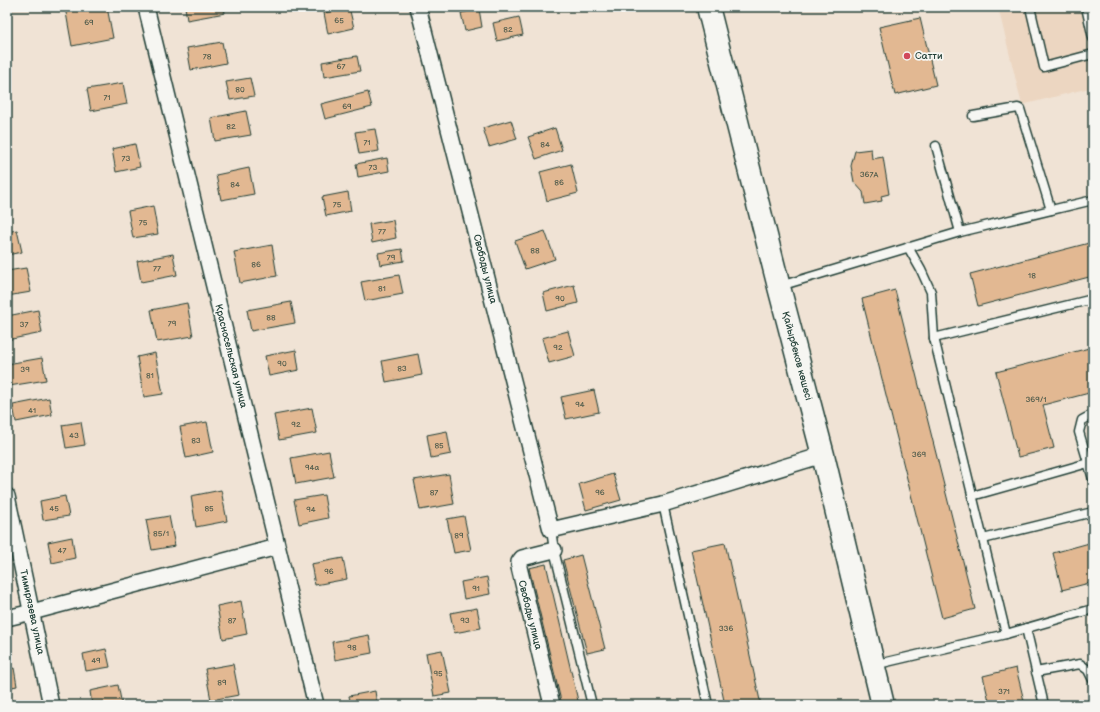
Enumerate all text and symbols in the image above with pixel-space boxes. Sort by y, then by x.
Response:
house number: 65 [334,16,344,25]
house number: 69 [84,18,94,27]
house number: 82 [503,25,513,34]
place label: Сатти [915,50,943,62]
marker: Сатти [902,51,912,61]
house number: 78 [203,52,212,61]
house number: 67 [337,62,345,71]
house number: 80 [235,85,245,94]
house number: 71 [103,93,111,102]
house number: 69 [342,102,352,111]
house number: 82 [226,122,236,131]
house number: 71 [363,138,371,147]
house number: 84 [540,140,550,149]
house number: 73 [122,154,130,163]
house number: 73 [369,163,377,172]
house number: 367А [860,170,878,179]
house number: 86 [554,178,564,187]
house number: 84 [230,180,240,189]
house number: 75 [333,200,342,209]
house number: 75 [139,218,148,227]
house number: 77 [378,227,386,236]
street label: Свободы улица [471,233,499,305]
house number: 88 [530,246,540,255]
house number: 79 [387,253,396,262]
house number: 86 [251,260,261,269]
house number: 77 [153,264,161,273]
house number: 18 [1028,271,1036,280]
house number: 81 [378,284,386,293]
house number: 90 [555,294,565,303]
street label: Красносельская улица [212,303,250,409]
street label: Қайырбеков көшесі [779,310,815,402]
house number: 88 [266,313,276,322]
house number: 79 [168,319,177,328]
house number: 37 [20,320,28,329]
house number: 92 [553,343,563,352]
house number: 90 [277,359,287,368]
house number: 83 [397,364,407,373]
house number: 39 [20,365,30,374]
house number: 81 [146,371,154,380]
house number: 369/1 [1025,395,1047,404]
house number: 94 [575,400,585,409]
house number: 41 [28,406,36,415]
house number: 92 [291,420,301,429]
house number: 43 [69,431,79,440]
house number: 83 [191,436,201,445]
house number: 85 [434,441,444,450]
house number: 369 [912,450,927,459]
house number: 94а [305,463,319,472]
house number: 87 [430,488,438,497]
house number: 96 [595,488,605,497]
house number: 45 [49,504,59,513]
house number: 85 [204,504,214,513]
house number: 94 [306,505,316,514]
house number: 85/1 [153,529,169,538]
house number: 89 [454,531,464,540]
house number: 47 [58,546,66,555]
house number: 96 [324,567,334,576]
street label: Тимирязева улица [17,568,47,656]
street label: Свободы улица [516,579,544,651]
house number: 91 [472,584,480,593]
house number: 87 [228,616,236,625]
house number: 93 [460,616,470,625]
house number: 336 [719,624,733,633]
house number: 98 [347,643,357,652]
house number: 49 [91,656,101,665]
house number: 95 [433,669,443,678]
house number: 89 [217,678,227,687]
house number: 371 [998,687,1010,696]

